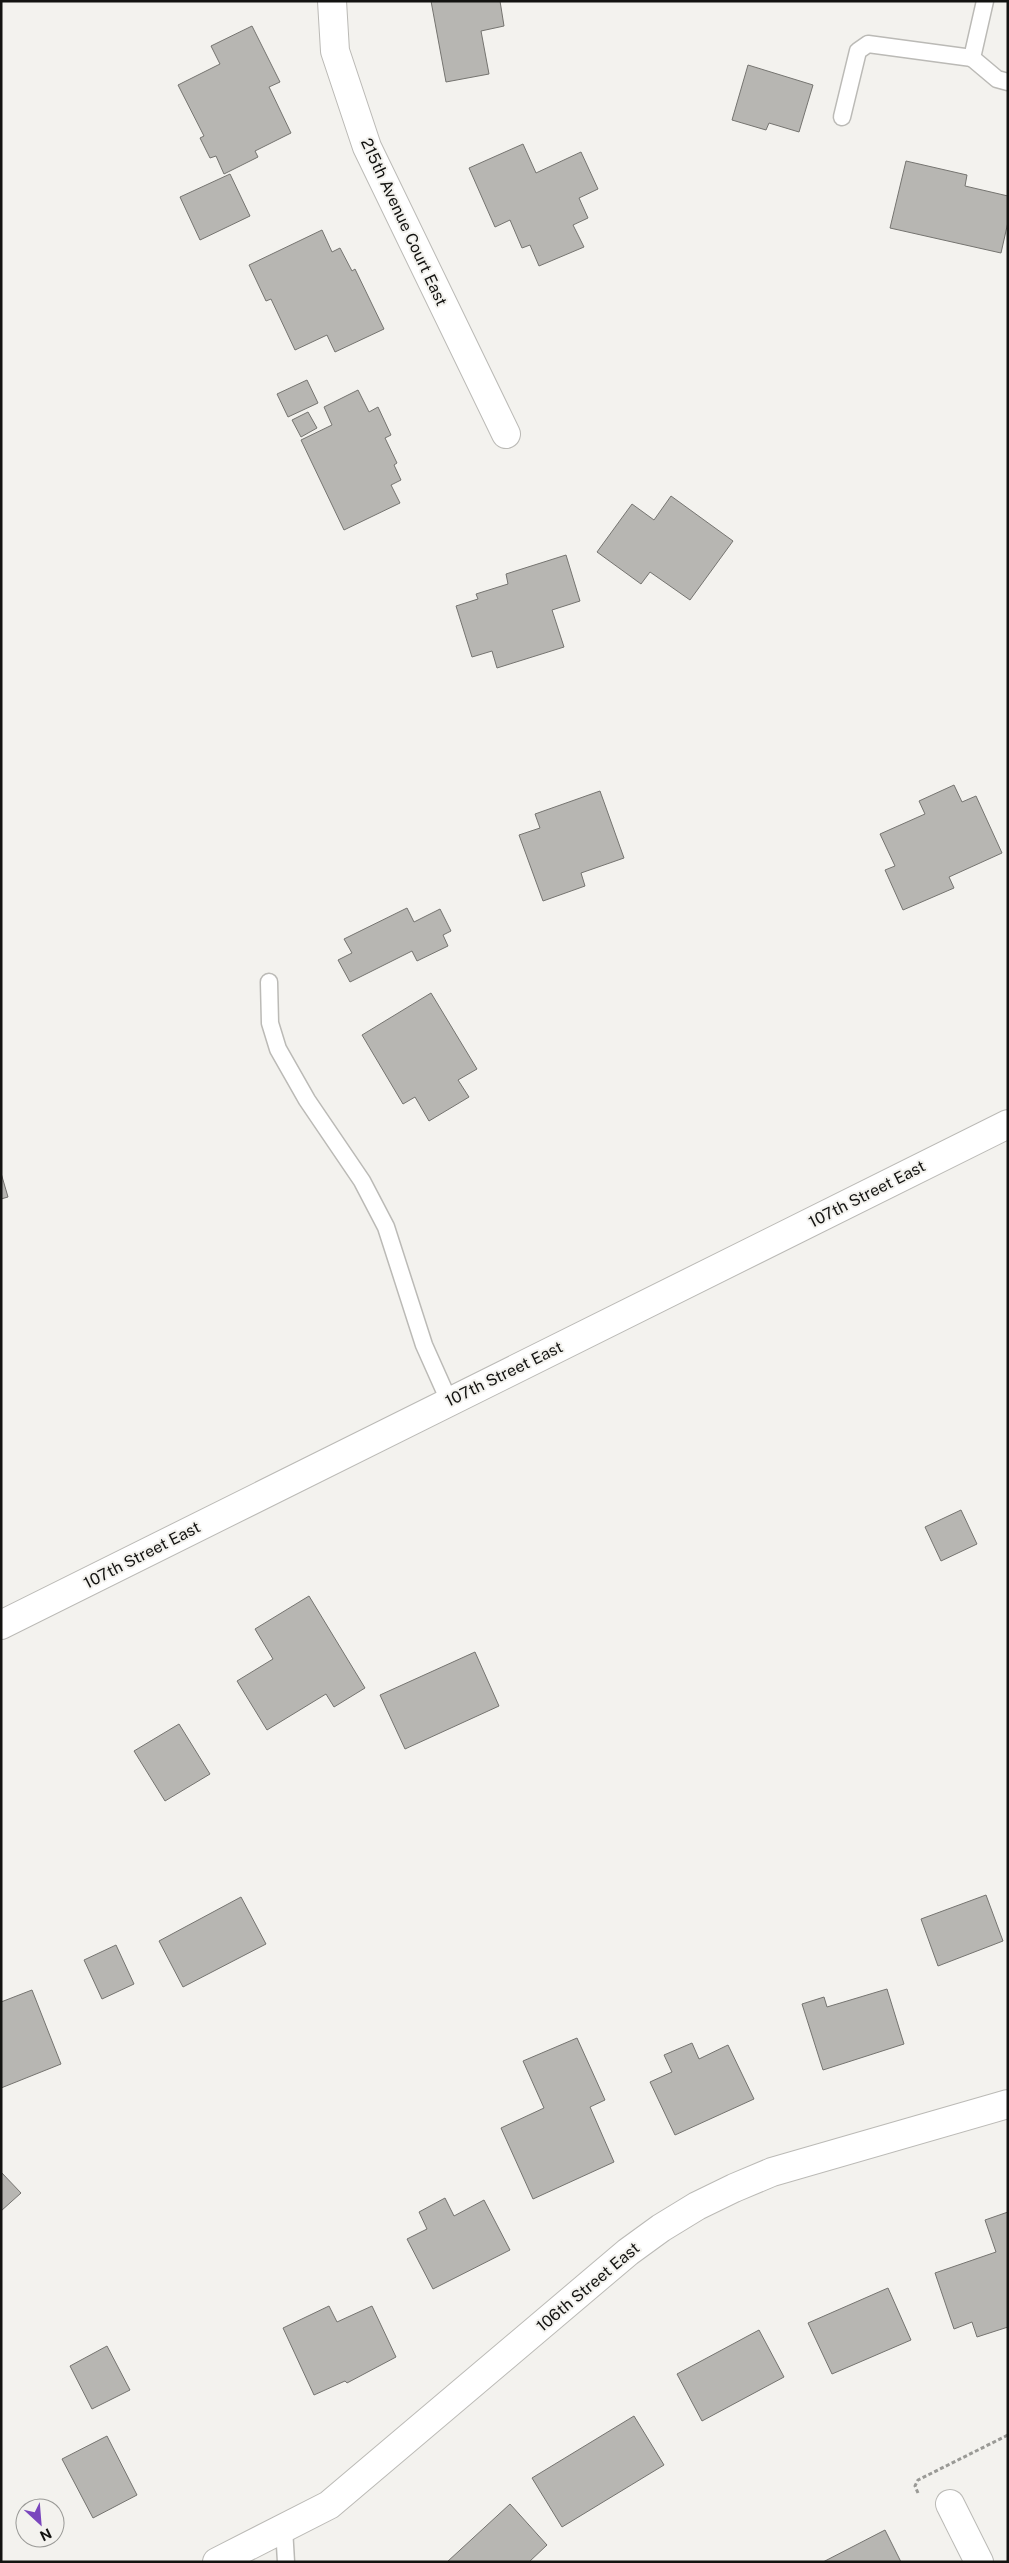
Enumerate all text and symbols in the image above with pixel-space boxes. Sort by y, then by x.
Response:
street label: 215th Avenue Court East [357,135,451,309]
street label: 107th Street East [806,1156,928,1232]
street label: 107th Street East [442,1337,566,1411]
street label: 107th Street East [81,1517,203,1593]
street label: 106th Street East [533,2238,643,2336]
north arrow [15,2498,65,2548]
text: N [37,2525,54,2544]

